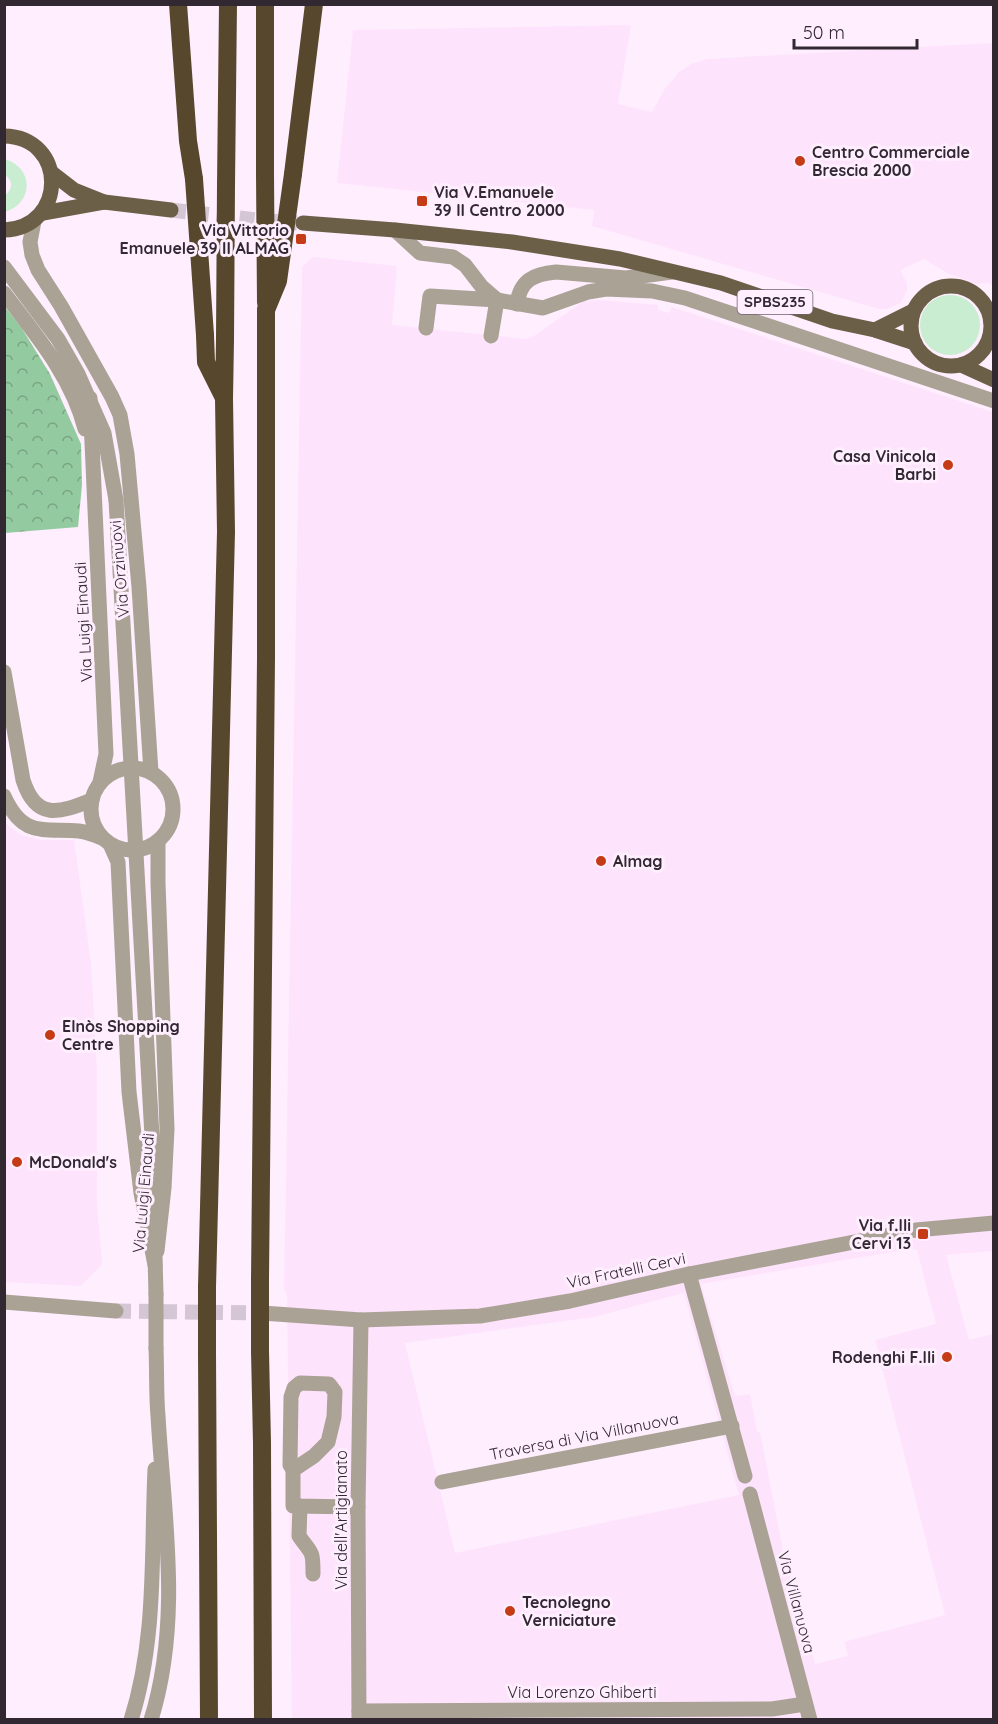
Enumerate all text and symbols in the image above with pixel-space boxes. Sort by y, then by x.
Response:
scale bar [794,12,917,50]
text: 50 m [803,21,845,44]
place label: Centro Commerciale Brescia 2000 [812,142,970,180]
marker: Centro Commerciale Brescia 2000 [793,154,807,168]
place label: Via V.Emanuele 39 II Centro 2000 [434,182,565,220]
marker: Via V.Emanuele 39 II Centro 2000 [415,194,429,208]
place label: Via Vittorio Emanuele 39 II ALMAG [120,220,289,258]
marker: Via Vittorio Emanuele 39 II ALMAG [294,232,308,246]
road number: SPBS235 [738,290,812,314]
place label: Casa Vinicola Barbi [833,446,936,484]
marker: Casa Vinicola Barbi [941,458,955,472]
street label: Via Orzinuovi [105,520,133,618]
street label: Via Luigi Einaudi [70,561,96,683]
place label: Almag [613,851,663,871]
marker: Almag [594,854,608,868]
place label: Elnòs Shopping Centre [62,1016,180,1054]
marker: Elnòs Shopping Centre [43,1028,57,1042]
street label: Via Luigi Einaudi [128,1132,158,1254]
place label: McDonald's [29,1152,117,1172]
marker: McDonald's [10,1155,24,1169]
place label: Via f.lli Cervi 13 [852,1215,911,1253]
marker: Via f.lli Cervi 13 [916,1227,930,1241]
street label: Via Fratelli Cervi [565,1248,687,1292]
place label: Rodenghi F.lli [832,1347,935,1367]
marker: Rodenghi F.lli [940,1350,954,1364]
street label: Traversa di Via Villanuova [488,1408,680,1464]
street label: Via dell'Artigianato [331,1450,351,1590]
street label: Via Villanuova [774,1549,820,1655]
place label: Tecnolegno Verniciature [522,1592,616,1630]
marker: Tecnolegno Verniciature [503,1604,517,1618]
street label: Via Lorenzo Ghiberti [507,1682,657,1702]

